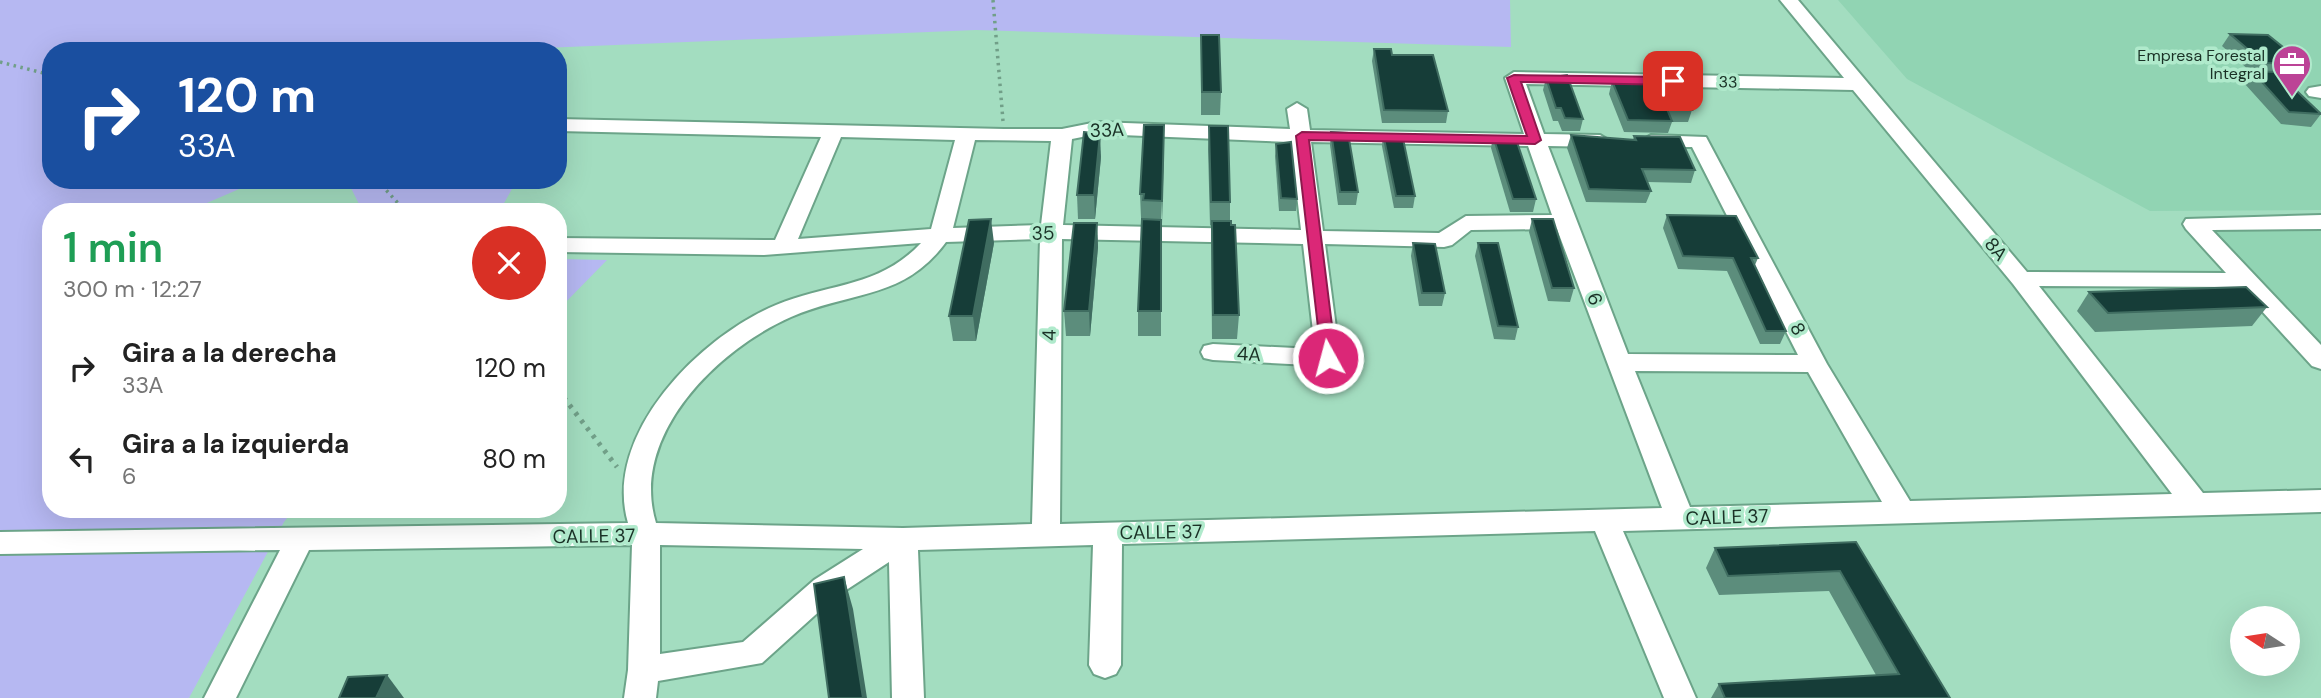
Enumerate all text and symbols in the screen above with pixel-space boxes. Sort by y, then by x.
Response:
office icon: Empresa Forestal Integral [2271,43,2313,98]
place label: Empresa Forestal Integral [2137,45,2265,84]
pin [1643,51,1703,111]
icon: arrive [1654,62,1692,100]
text: 120 m [178,63,316,127]
icon: right [63,70,154,161]
street label: 33 [1718,71,1738,93]
street label: 33A [1089,117,1125,143]
text: 33A [178,125,236,167]
text: 1 min [63,220,163,275]
street label: 35 [1031,220,1055,246]
button: close [472,226,546,300]
street label: 8A [1979,232,2013,266]
text: 300 m · 12:27 [63,274,202,304]
street label: 6 [1581,289,1609,309]
street label: 8 [1784,318,1812,340]
position arrow [1291,321,1365,395]
street label: 4 [1036,329,1062,341]
text: Gira a la derecha [122,336,337,370]
street label: 4A [1236,341,1262,367]
icon: right [63,349,101,387]
text: 120 m [475,351,546,385]
text: 33A [122,370,164,400]
text: Gira a la izquierda [122,427,349,461]
icon: left [63,440,101,478]
text: 80 m [482,442,546,476]
text: 6 [122,461,136,491]
street label: CALLE 37 [1685,503,1769,531]
street label: CALLE 37 [1119,519,1203,545]
street label: CALLE 37 [552,523,636,549]
north arrow [2230,606,2300,676]
map controls [2230,606,2300,676]

